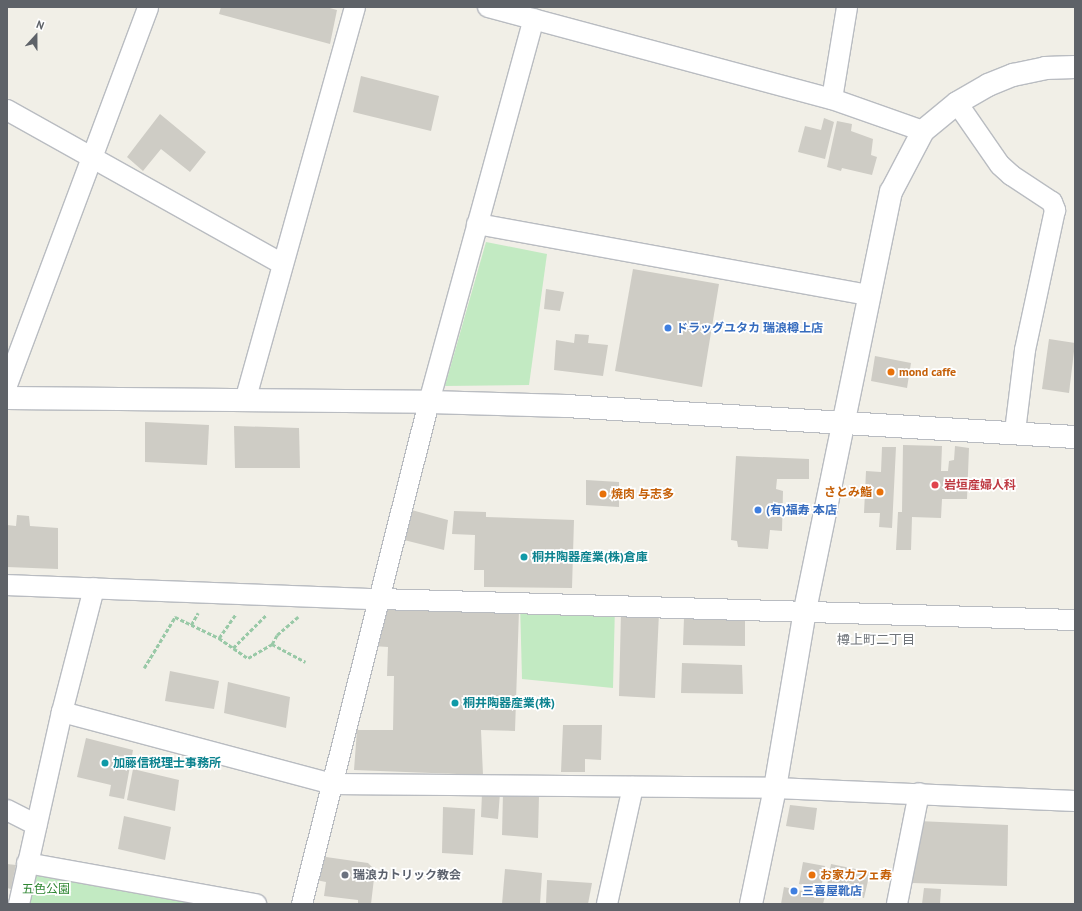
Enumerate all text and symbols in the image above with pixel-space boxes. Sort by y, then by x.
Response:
north arrow [16,16,56,56]
text: N [34,17,46,33]
place label: ドラッグユタカ 瑞浪樽上店 [676,321,823,335]
marker: ドラッグユタカ 瑞浪樽上店 [663,323,673,333]
place label: mond caffe [899,365,956,379]
marker: mond caffe [886,367,896,377]
place label: 岩垣産婦人科 [944,478,1016,492]
marker: 岩垣産婦人科 [929,479,941,491]
place label: さとみ鮨 [824,485,872,499]
place label: 焼肉 与志多 [611,487,674,501]
marker: さとみ鮨 [875,487,885,497]
marker: 焼肉 与志多 [598,489,608,499]
place label: (有)福寿 本店 [766,503,837,517]
marker: (有)福寿 本店 [753,505,763,515]
place label: 桐井陶器産業(株)倉庫 [532,550,648,564]
marker: 桐井陶器産業(株)倉庫 [519,552,529,562]
district label: 樽上町二丁目 [837,632,915,648]
place label: 桐井陶器産業(株) [463,696,555,710]
marker: 桐井陶器産業(株) [450,698,460,708]
place label: 加藤信税理士事務所 [113,756,221,770]
marker: 加藤信税理士事務所 [100,758,110,768]
place label: 瑞浪カトリック教会 [353,868,461,882]
place label: お家カフェ寿 [820,868,892,882]
marker: 瑞浪カトリック教会 [340,870,350,880]
marker: お家カフェ寿 [807,870,817,880]
park label: 五色公園 [22,882,70,896]
place label: 三喜屋靴店 [802,884,862,898]
marker: 三喜屋靴店 [789,886,799,896]

